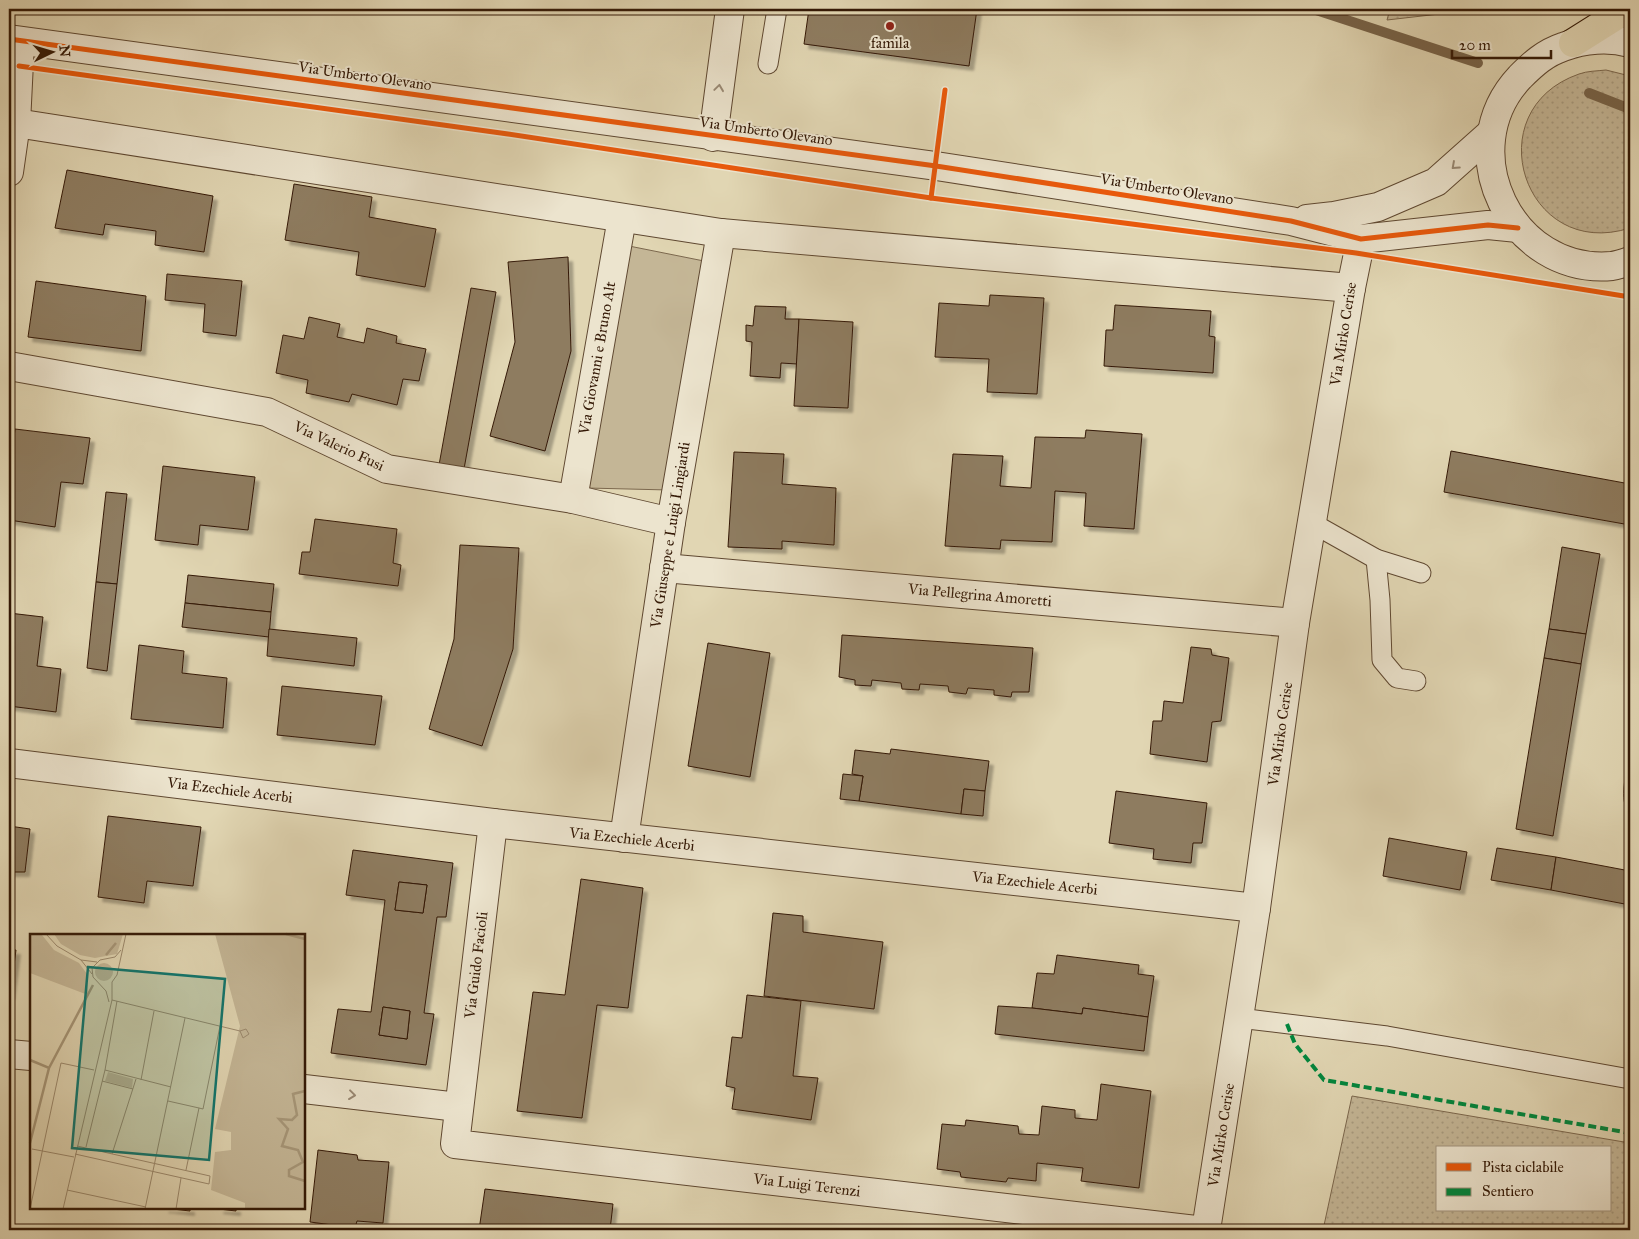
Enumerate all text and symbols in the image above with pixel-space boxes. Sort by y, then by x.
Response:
marker: famila [884,20,896,32]
north arrow [28,28,78,78]
scale bar [1452,28,1550,60]
place label: famila [871,34,910,52]
text: 20 m [1459,36,1491,54]
text: N [55,44,73,58]
street label: Via Umberto Olevano [296,58,433,94]
one-way arrow [713,84,723,93]
street label: Via Umberto Olevano [697,113,834,149]
one-way arrow [1451,160,1460,169]
street label: Via Umberto Olevano [1098,169,1235,208]
street label: Via Giovanni e Bruno Alt [574,279,619,437]
street label: Via Mirko Cerise [1326,281,1360,388]
street label: Via Valerio Fusi [290,417,387,475]
street label: Via Giuseppe e Luigi Lingiardi [646,441,694,630]
street label: Via Pellegrina Amoretti [906,580,1053,610]
street label: Via Mirko Cerise [1264,681,1296,788]
street label: Via Ezechiele Acerbi [165,773,294,807]
street label: Via Ezechiele Acerbi [567,823,696,855]
street label: Via Ezechiele Acerbi [970,867,1099,899]
street label: Via Guido Facioli [460,911,491,1020]
inset map [30,934,305,1209]
street label: Via Mirko Cerise [1204,1082,1238,1189]
one-way arrow [348,1089,356,1100]
legend [1436,1146,1612,1212]
text: Pista ciclabile [1482,1158,1564,1176]
street label: Via Luigi Terenzi [751,1169,862,1201]
text: Sentiero [1482,1182,1534,1200]

